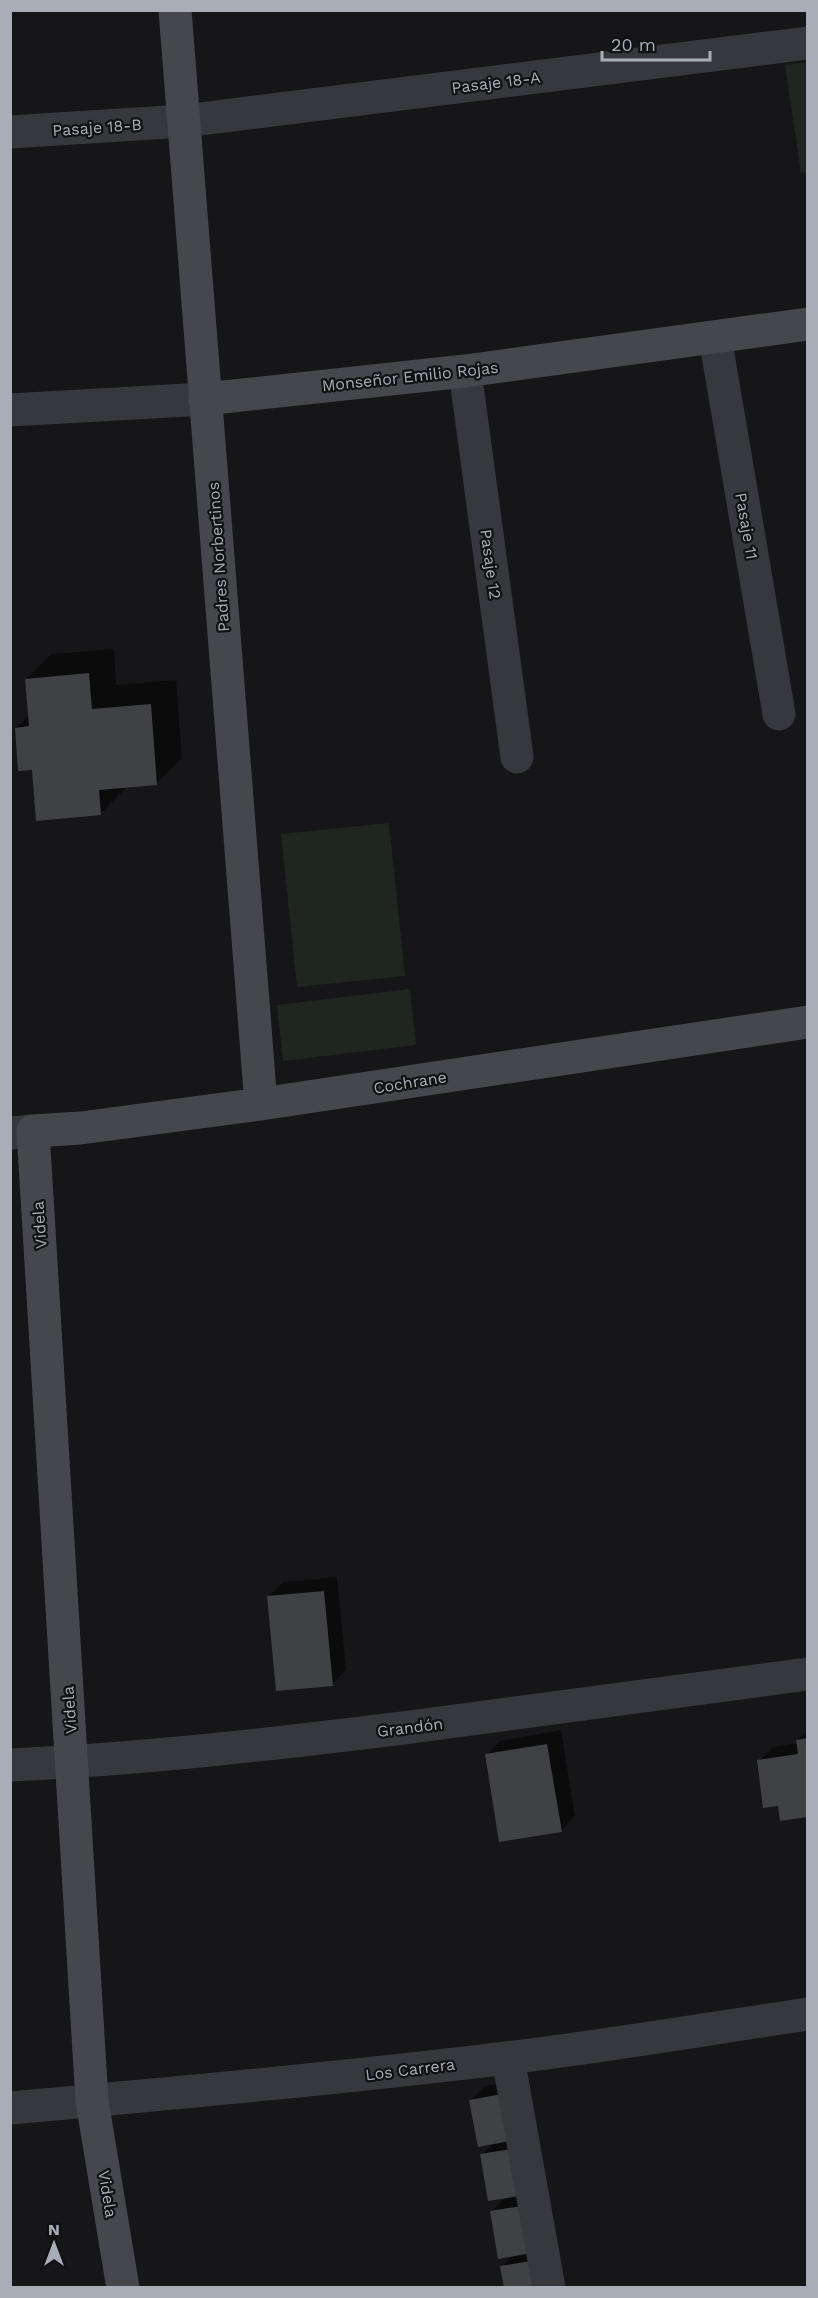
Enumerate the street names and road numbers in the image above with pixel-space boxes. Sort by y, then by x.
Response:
street label: Pasaje 18-A [451,68,542,97]
street label: Pasaje 18-B [52,115,142,140]
street label: Monseñor Emilio Rojas [321,358,499,395]
street label: Padres Norbertinos [204,481,233,633]
street label: Pasaje 11 [731,491,762,561]
street label: Pasaje 12 [476,528,505,600]
street label: Cochrane [372,1067,448,1098]
street label: Videla [28,1200,51,1249]
street label: Videla [58,1685,81,1734]
street label: Grandón [376,1714,444,1741]
street label: Los Carrera [364,2055,456,2084]
street label: Videla [94,2169,121,2219]

